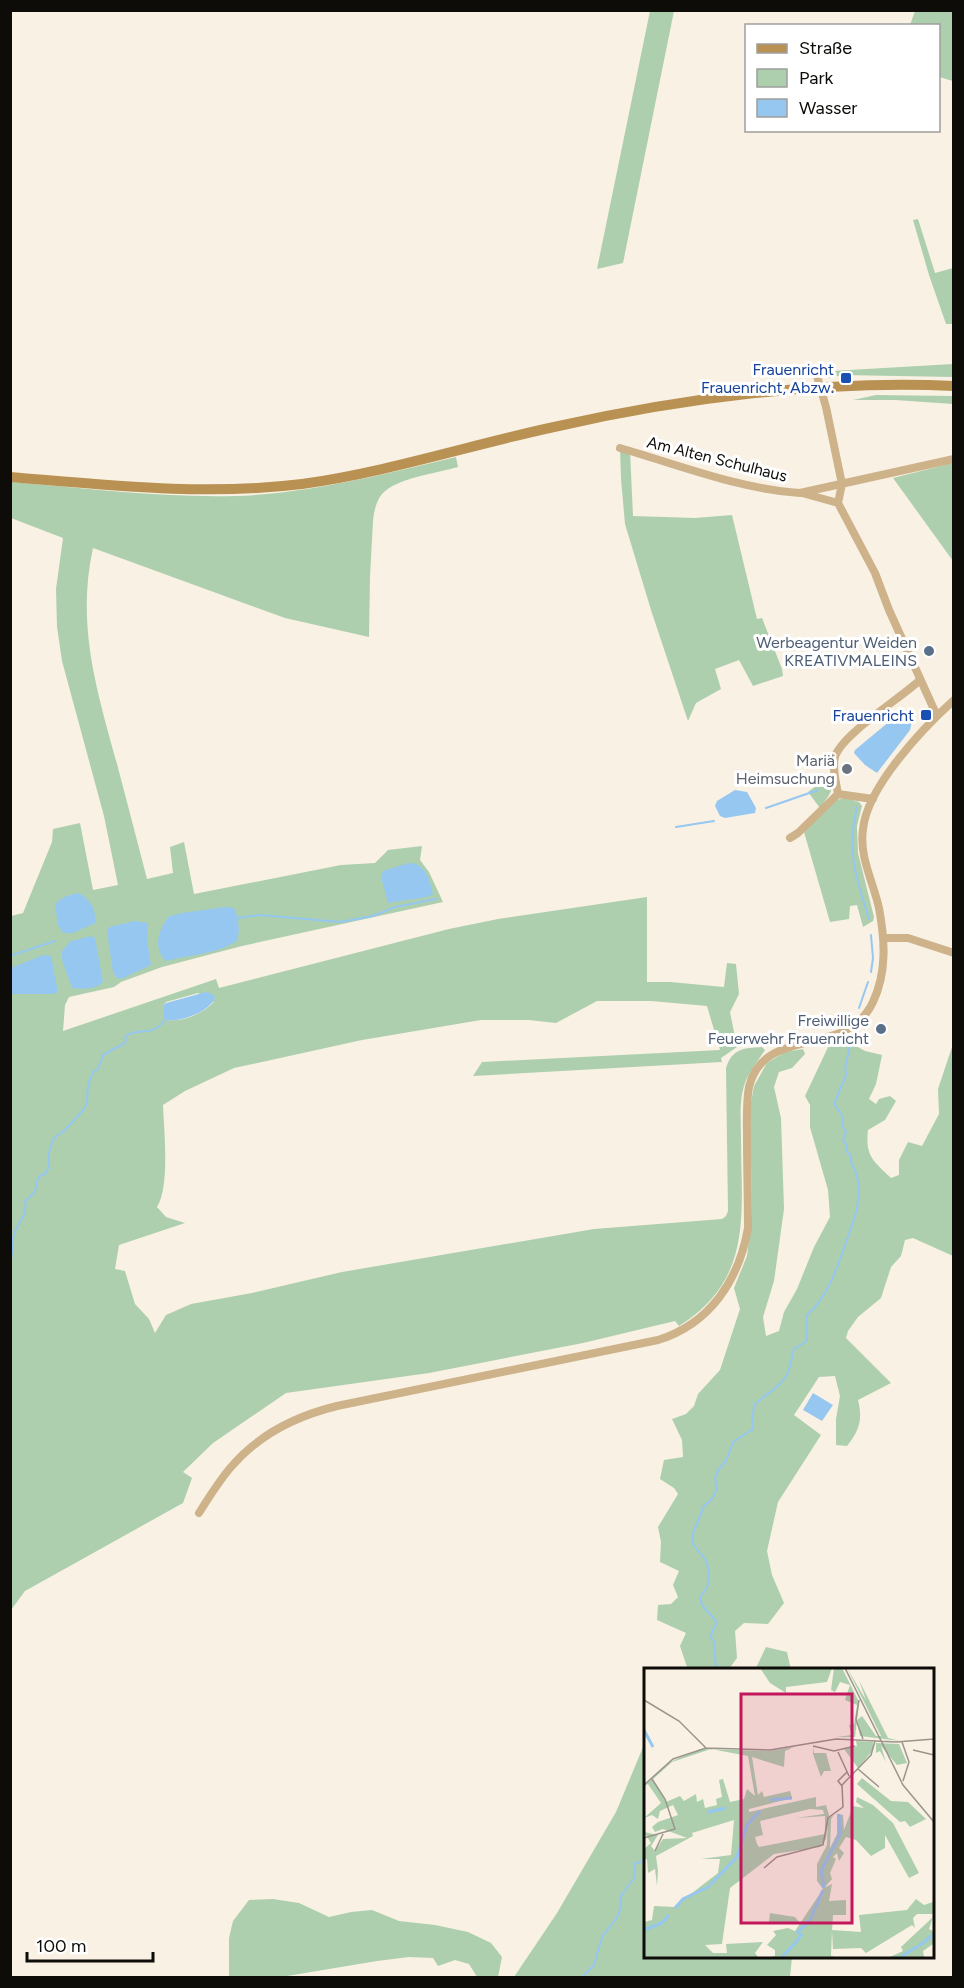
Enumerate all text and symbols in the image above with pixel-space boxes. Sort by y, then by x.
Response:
legend [745,24,940,132]
text: Straße [799,37,852,59]
text: Park [799,67,834,89]
text: Wasser [799,97,857,119]
place label: Frauenricht Frauenricht, Abzw. [701,360,834,397]
marker: Frauenricht Frauenricht, Abzw. [839,371,853,385]
street label: Am Alten Schulhaus [645,432,789,486]
place label: Werbeagentur Weiden KREATIVMALEINS [756,633,917,670]
marker: Werbeagentur Weiden KREATIVMALEINS [922,644,936,658]
place label: Frauenricht [833,706,914,725]
marker: Frauenricht [919,708,933,722]
place label: Mariä Heimsuchung [736,751,835,788]
marker: Mariä Heimsuchung [840,762,854,776]
place label: Freiwillige Feuerwehr Frauenricht [708,1011,869,1048]
marker: Freiwillige Feuerwehr Frauenricht [874,1022,888,1036]
inset map [644,1668,934,1958]
scale bar [27,1925,153,1963]
text: 100 m [36,1935,86,1957]

